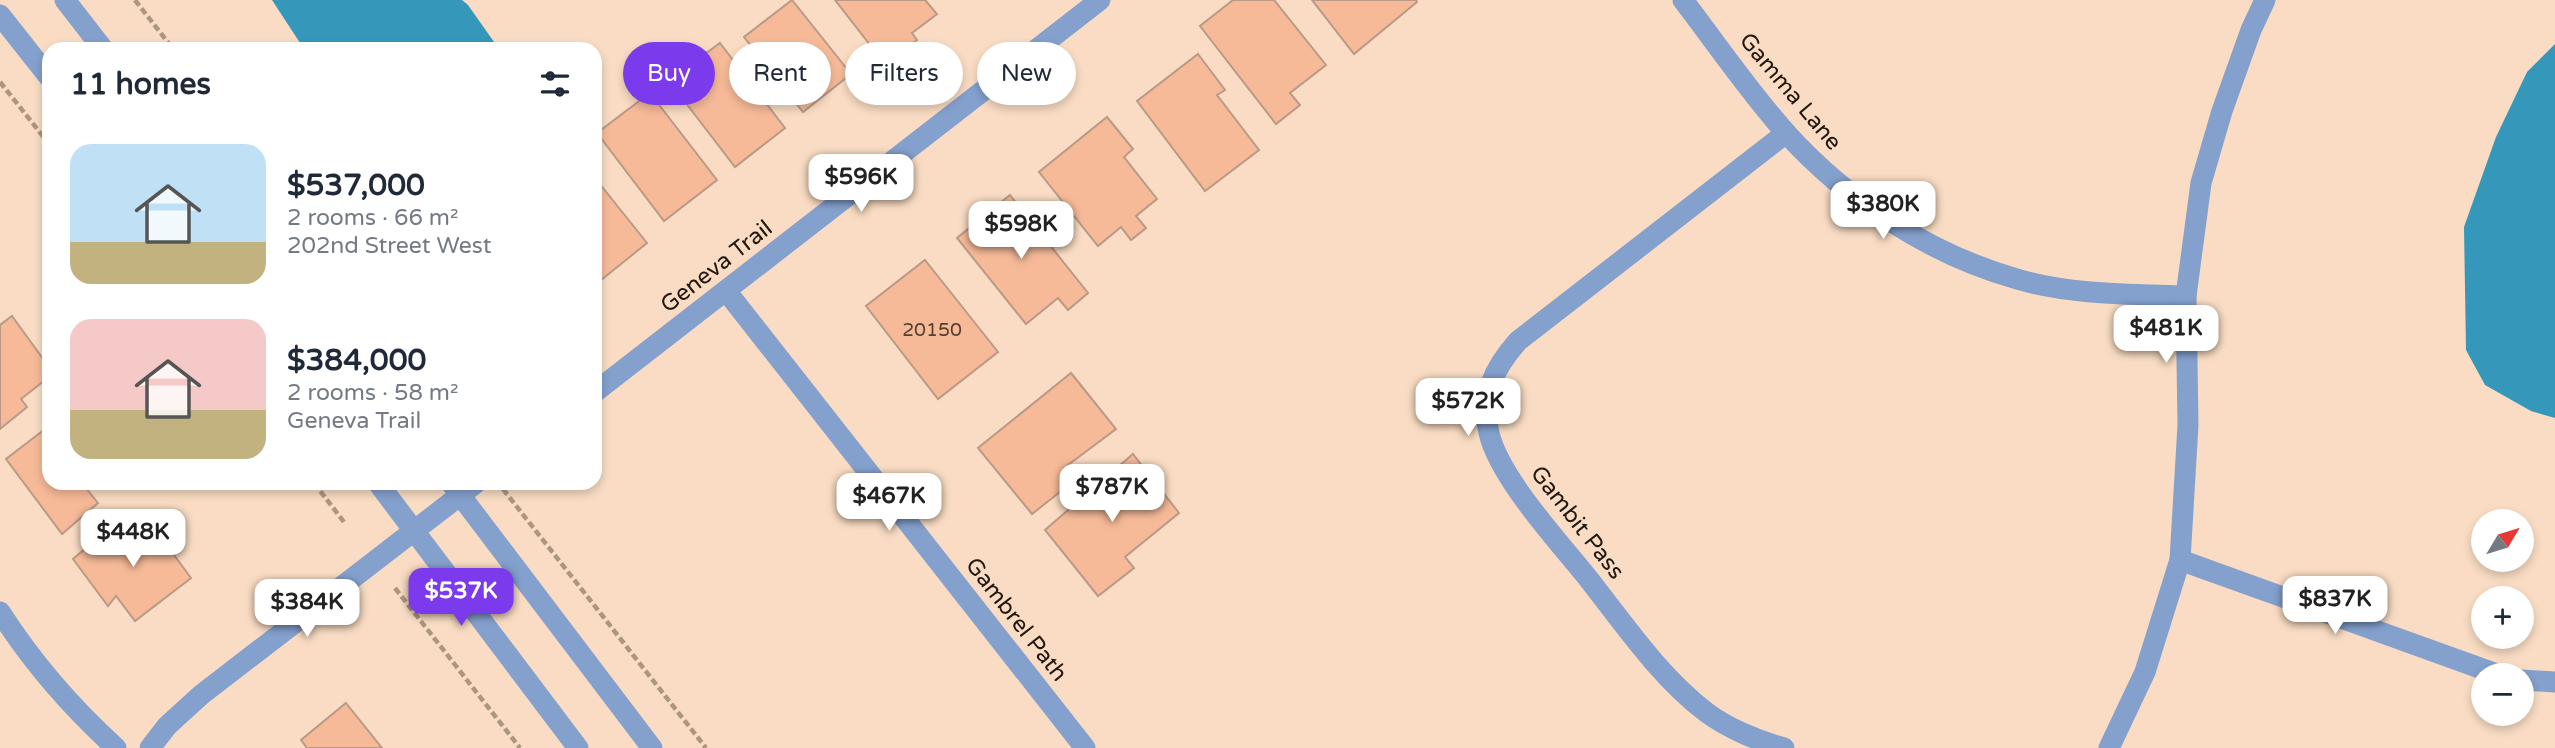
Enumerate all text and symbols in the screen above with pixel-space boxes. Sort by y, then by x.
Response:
street label: Gamma Lane [1733,27,1847,156]
chip: Buy [623,42,715,105]
chip: Rent [729,42,831,105]
chip: Filters [845,42,963,105]
chip: New [977,42,1076,105]
icon: filters [536,65,574,103]
text: 11 homes [70,66,211,103]
pin: $596K [812,154,910,214]
text: $596K [825,163,897,191]
text: $537,000 [287,167,425,204]
icon: home [126,172,210,256]
pin: $380K [1834,182,1932,241]
text: $380K [1847,190,1919,218]
pin: $598K [972,202,1070,261]
text: 2 rooms · 66 m² [287,204,458,232]
text: $598K [985,210,1057,238]
street label: Geneva Trail [655,214,778,319]
text: 202nd Street West [287,232,492,260]
pin: $481K [2117,306,2215,365]
text: $481K [2130,314,2202,342]
house number: 20150 [902,319,962,341]
text: $384,000 [287,342,426,379]
icon: home [126,347,210,431]
pin: $572K [1419,378,1517,438]
text: 2 rooms · 58 m² [287,379,458,407]
text: $572K [1432,387,1504,415]
text: Geneva Trail [287,407,421,435]
street label: Gambit Pass [1524,460,1630,585]
pin: $787K [1063,464,1161,524]
text: $787K [1076,473,1148,501]
pin: $467K [840,474,938,533]
text: $467K [853,482,925,510]
north arrow [2471,509,2534,572]
map controls [2471,509,2534,726]
pin: $448K [84,510,182,569]
text: $448K [97,518,169,546]
street label: Gambrel Path [959,552,1073,687]
pin: $537K [412,568,510,628]
pin: $837K [2286,576,2384,636]
text: $537K [425,577,497,605]
pin: $384K [258,580,356,639]
text: $837K [2299,585,2371,613]
button: + [2471,586,2534,649]
text: $384K [271,588,343,616]
button: − [2471,663,2534,726]

